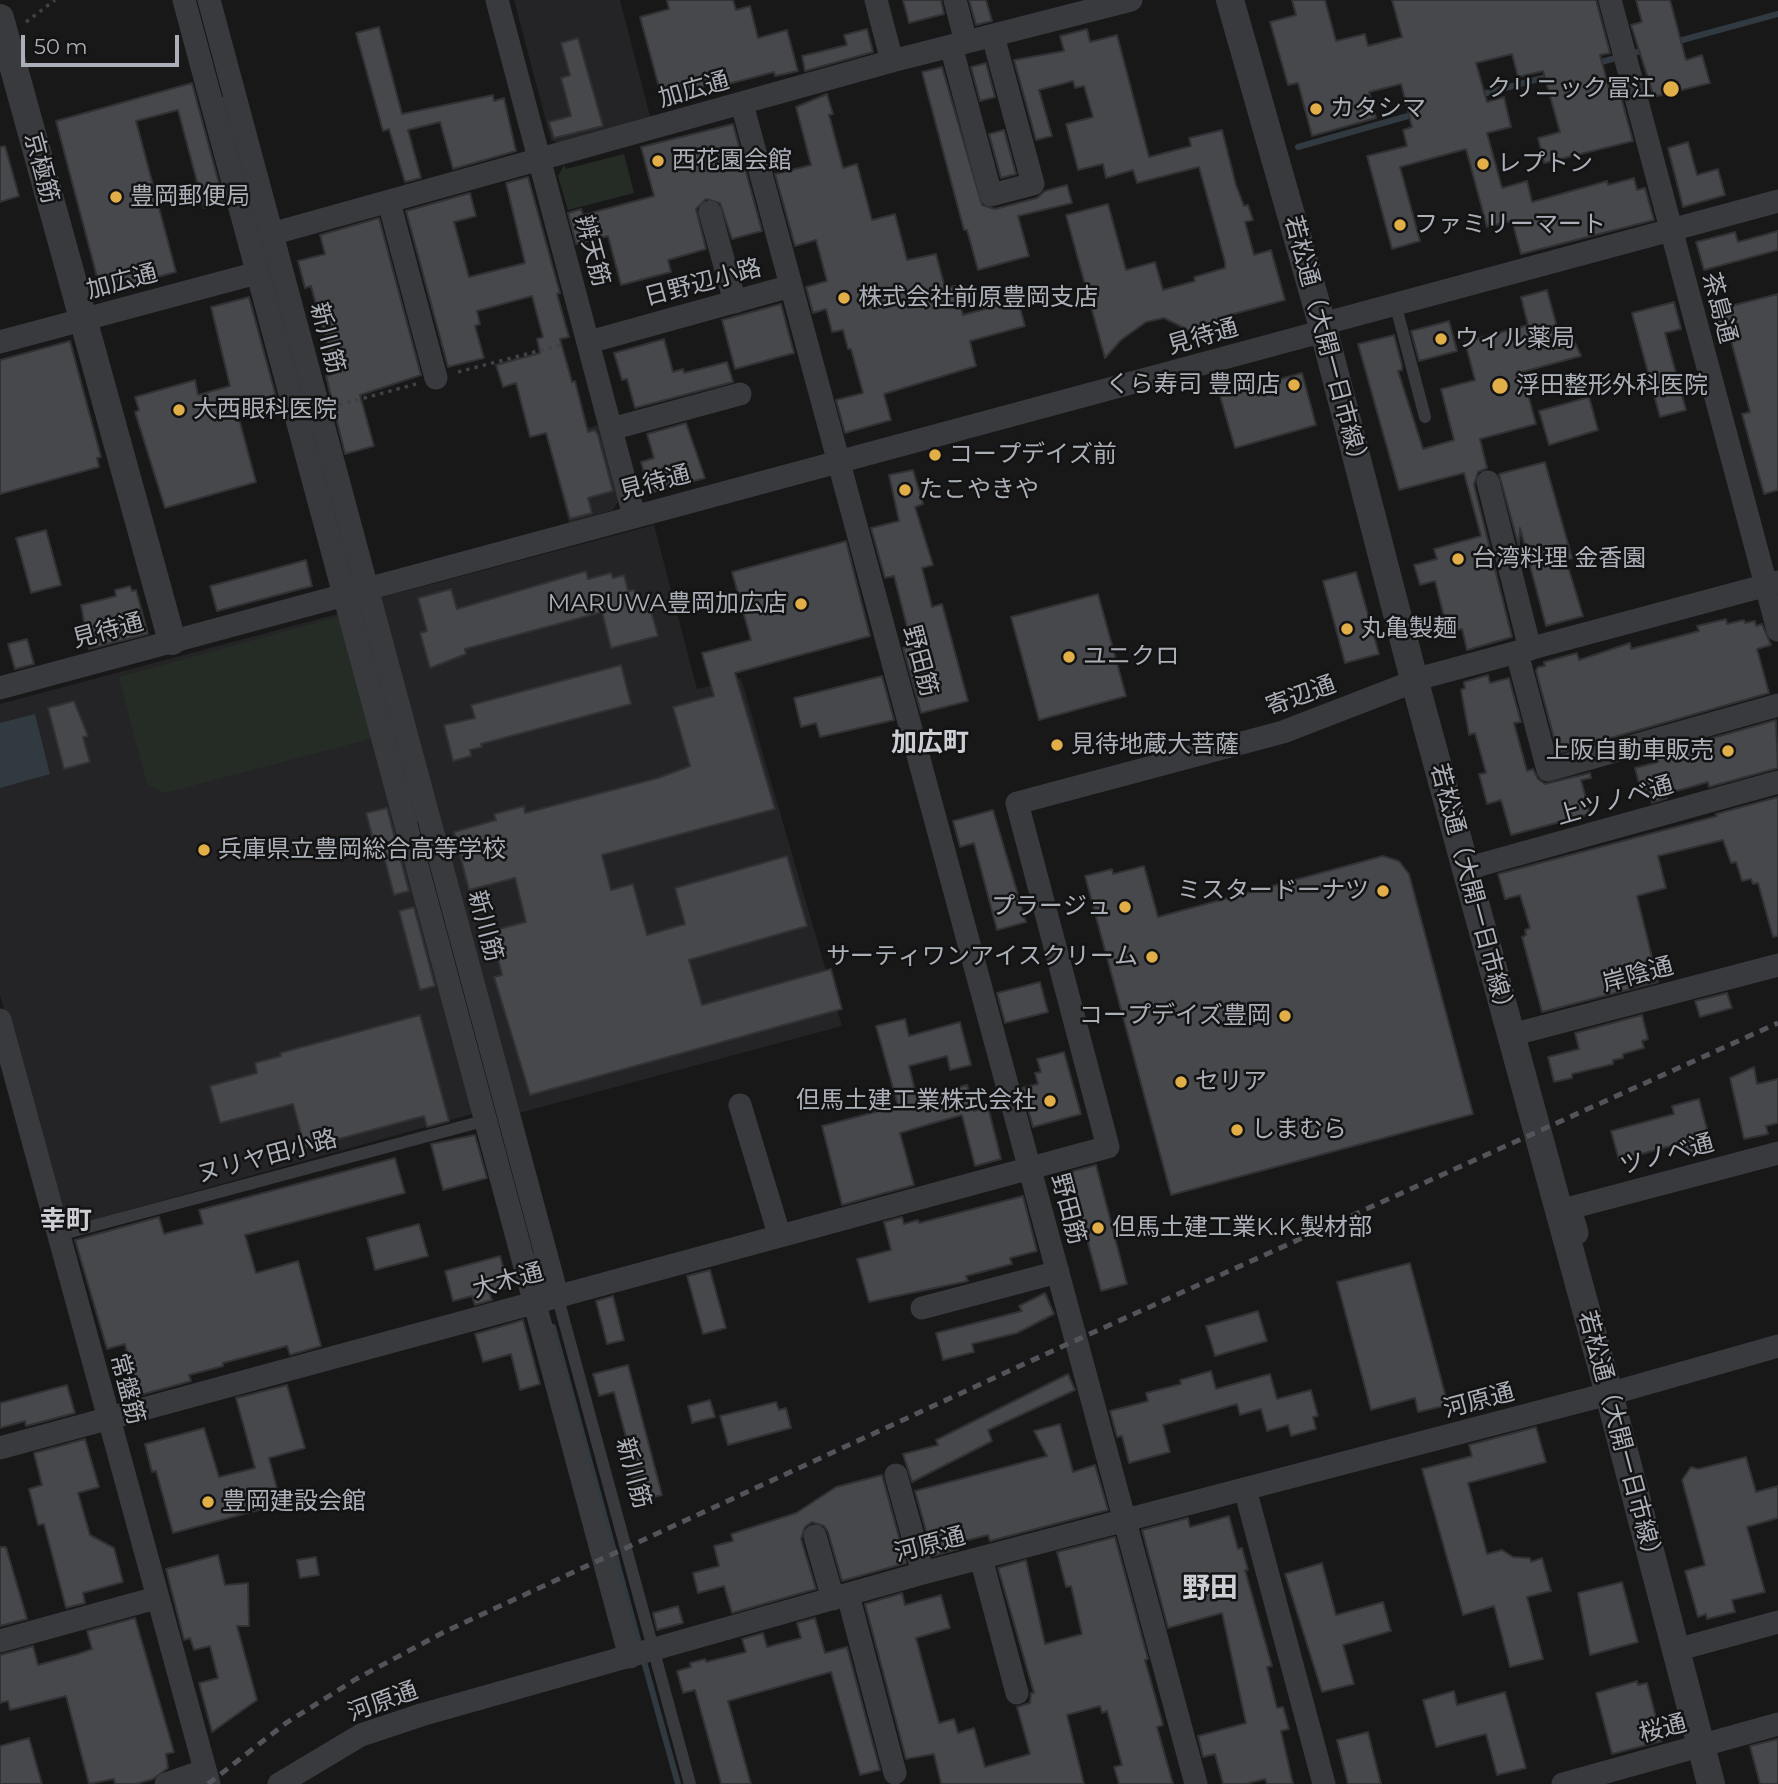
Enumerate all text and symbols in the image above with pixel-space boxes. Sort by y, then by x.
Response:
scale bar [24,21,182,65]
text: 50 m [34,34,88,59]
street label: 加広通 [655,66,733,114]
place label: クリニック冨江 [1487,75,1655,103]
marker: クリニック冨江 [1661,79,1681,99]
place label: カタシマ [1330,95,1426,123]
marker: カタシマ [1308,101,1324,117]
street label: 京極筋 [18,129,64,207]
place label: 西花園会館 [672,147,792,175]
place label: レプトン [1497,150,1593,178]
marker: 西花園会館 [650,153,666,169]
marker: レプトン [1475,156,1491,172]
place label: 豊岡郵便局 [130,183,250,211]
marker: 豊岡郵便局 [108,189,124,205]
place label: ファミリーマート [1414,211,1606,239]
street label: 辨天筋 [569,212,615,290]
street label: 若松通（大開一日市線） [1278,213,1374,475]
marker: ファミリーマート [1392,217,1408,233]
street label: 日野辺小路 [641,254,765,312]
street label: 加広通 [83,259,161,305]
street label: 茶島通 [1696,269,1742,347]
place label: 株式会社前原豊岡支店 [858,284,1098,312]
marker: 株式会社前原豊岡支店 [836,290,852,306]
street label: 新川筋 [304,299,350,377]
street label: 見待通 [1164,313,1242,361]
place label: ウィル薬局 [1455,325,1575,353]
marker: ウィル薬局 [1433,331,1449,347]
place label: くら寿司 豊岡店 [1106,371,1280,399]
place label: 浮田整形外科医院 [1516,372,1708,400]
marker: 浮田整形外科医院 [1490,376,1510,396]
marker: くら寿司 豊岡店 [1286,377,1302,393]
place label: 大西眼科医院 [193,396,337,424]
marker: 大西眼科医院 [171,402,187,418]
place label: コープデイズ前 [949,441,1117,469]
marker: コープデイズ前 [927,447,943,463]
street label: 見待通 [616,460,694,506]
place label: たこやきや [919,476,1039,504]
marker: たこやきや [897,482,913,498]
place label: 台湾料理 金香園 [1472,545,1646,573]
marker: 台湾料理 金香園 [1450,551,1466,567]
place label: MARUWA豊岡加広店 [548,590,787,618]
marker: MARUWA豊岡加広店 [793,596,809,612]
street label: 見待通 [69,608,147,654]
place label: 丸亀製麺 [1361,615,1457,643]
marker: 丸亀製麺 [1339,621,1355,637]
street label: 野田筋 [897,622,943,700]
place label: ユニクロ [1083,643,1179,671]
marker: ユニクロ [1061,649,1077,665]
street label: 寄辺通 [1262,670,1340,722]
district label: 加広町 [891,727,969,759]
place label: 見待地蔵大菩薩 [1071,731,1239,759]
marker: 見待地蔵大菩薩 [1049,737,1065,753]
place label: 上阪自動車販売 [1546,737,1714,765]
marker: 上阪自動車販売 [1720,743,1736,759]
street label: 若松通（大開一日市線） [1424,761,1520,1023]
street label: 上ツノベ通 [1553,771,1677,831]
place label: 兵庫県立豊岡総合高等学校 [218,836,506,864]
marker: 兵庫県立豊岡総合高等学校 [196,842,212,858]
place label: ミスタードーナツ [1177,877,1369,905]
marker: ミスタードーナツ [1375,883,1391,899]
street label: 新川筋 [462,887,508,965]
place label: プラージュ [991,893,1111,921]
marker: プラージュ [1117,899,1133,915]
place label: サーティワンアイスクリーム [826,943,1138,971]
marker: サーティワンアイスクリーム [1144,949,1160,965]
street label: 岸陰通 [1599,952,1677,998]
place label: コープデイズ豊岡 [1079,1002,1271,1030]
marker: コープデイズ豊岡 [1277,1008,1293,1024]
place label: セリア [1195,1068,1267,1096]
marker: セリア [1173,1074,1189,1090]
place label: 但馬土建工業株式会社 [796,1087,1036,1115]
marker: 但馬土建工業株式会社 [1042,1093,1058,1109]
place label: しまむら [1251,1116,1347,1144]
marker: しまむら [1229,1122,1245,1138]
street label: ヌリヤ田小路 [194,1124,340,1190]
street label: ツノベ通 [1617,1129,1717,1181]
street label: 野田筋 [1045,1170,1091,1248]
district label: 幸町 [40,1205,92,1237]
place label: 但馬土建工業K.K.製材部 [1112,1214,1372,1242]
marker: 但馬土建工業K.K.製材部 [1090,1220,1106,1236]
street label: 大木通 [469,1258,547,1304]
street label: 若松通（大開一日市線） [1572,1308,1668,1570]
street label: 常盤筋 [104,1350,150,1428]
street label: 河原通 [1440,1378,1518,1424]
street label: 新川筋 [610,1434,656,1512]
place label: 豊岡建設会館 [222,1488,366,1516]
marker: 豊岡建設会館 [200,1494,216,1510]
street label: 河原通 [891,1522,969,1568]
district label: 野田 [1182,1572,1238,1606]
street label: 河原通 [344,1676,422,1728]
street label: 桜通 [1636,1709,1690,1749]

